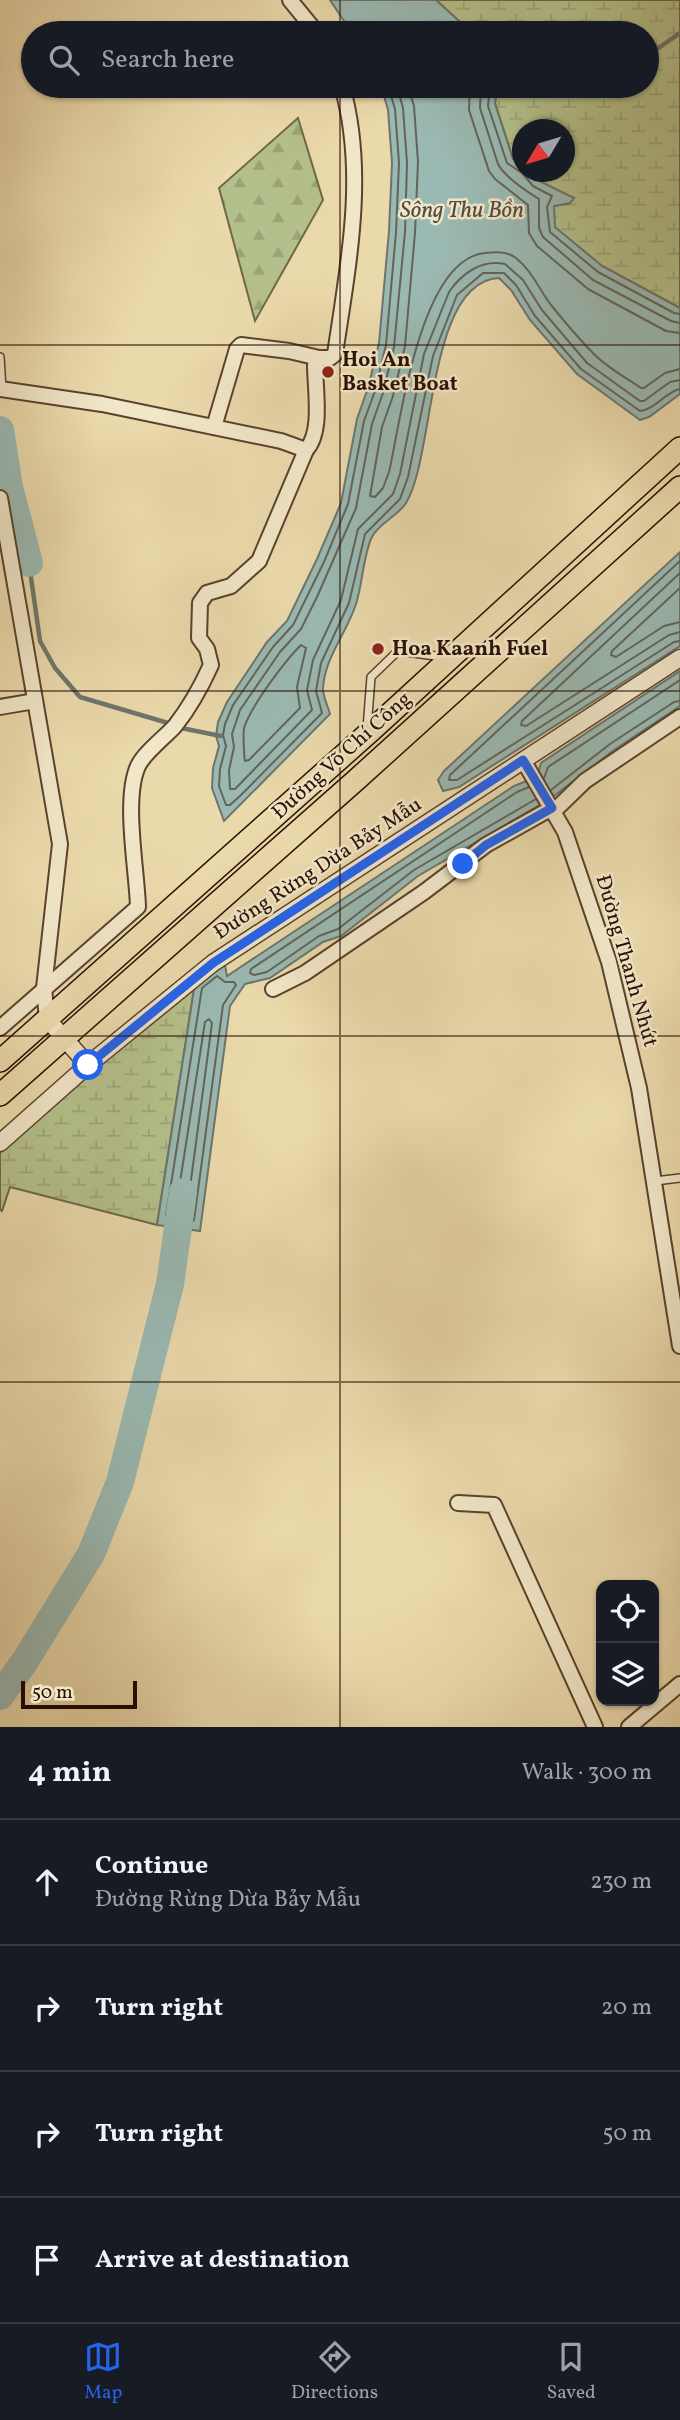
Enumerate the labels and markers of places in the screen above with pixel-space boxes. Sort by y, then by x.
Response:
place label: Hoi An Basket Boat [342,346,458,399]
marker: Hoi An Basket Boat [320,364,336,380]
place label: Hoa Kaanh Fuel [392,635,548,664]
marker: Hoa Kaanh Fuel [370,641,386,657]

